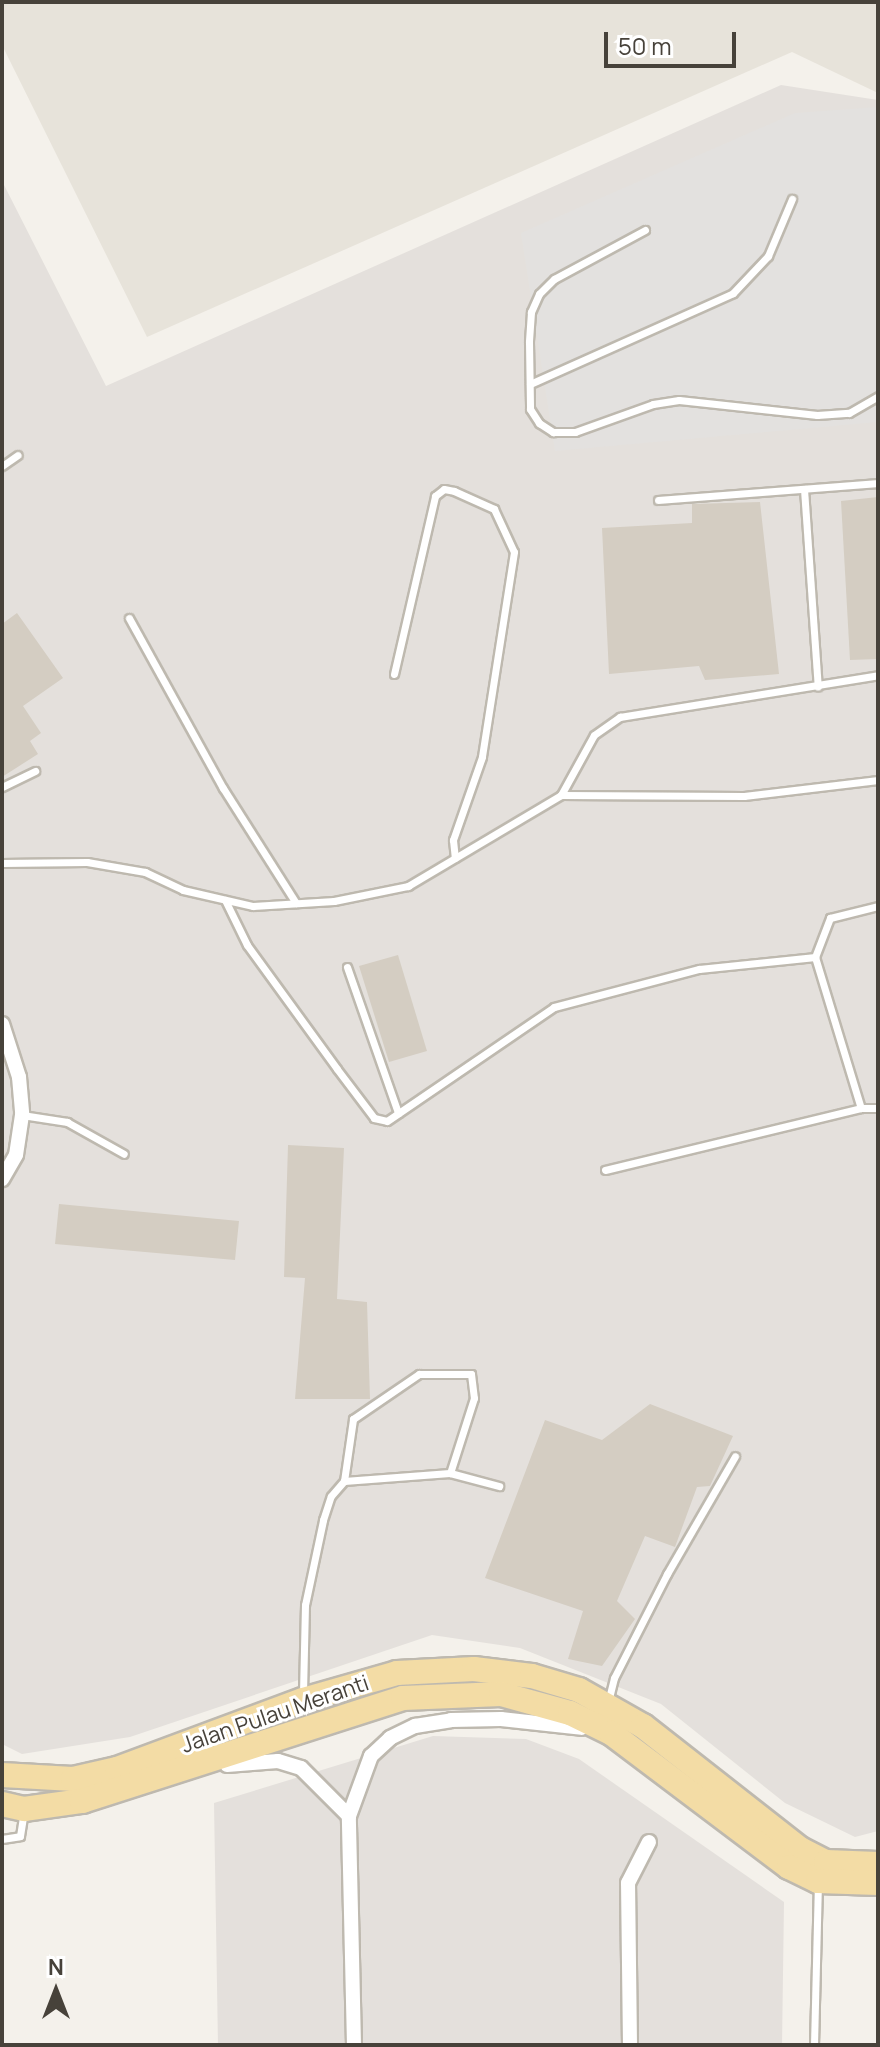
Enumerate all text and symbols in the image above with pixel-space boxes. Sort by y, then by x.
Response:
scale bar [608,16,740,66]
text: 50 m [618,29,672,62]
street label: Jalan Pulau Meranti [178,1670,372,1758]
north arrow [16,1951,96,2031]
text: N [48,1952,64,1982]

